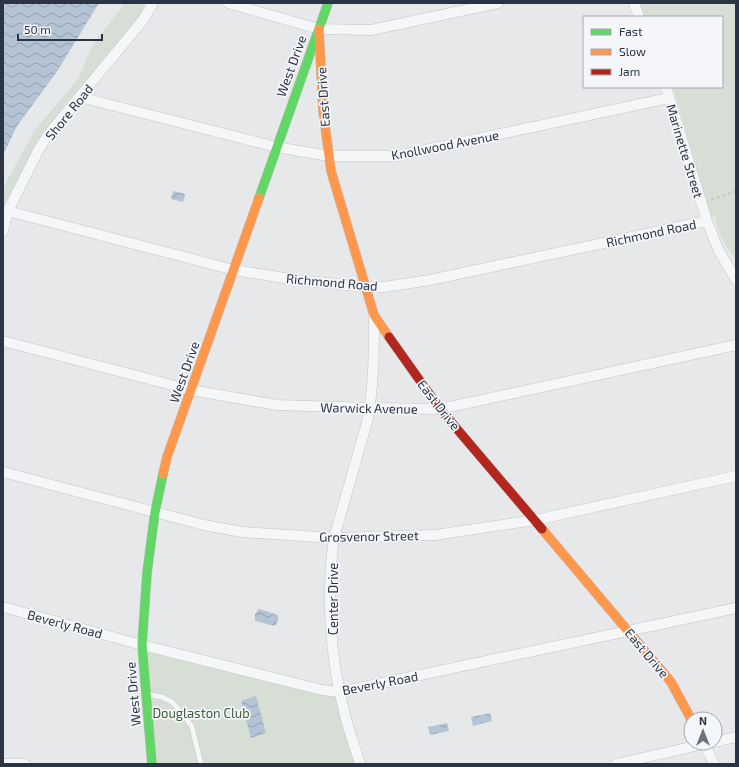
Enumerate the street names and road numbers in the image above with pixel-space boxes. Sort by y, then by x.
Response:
street label: West Drive [272,33,310,99]
street label: East Drive [313,67,333,127]
street label: Shore Road [42,81,96,143]
street label: Marinette Street [663,102,707,200]
street label: Knollwood Avenue [390,127,500,163]
street label: Richmond Road [604,216,698,250]
street label: Richmond Road [286,270,378,294]
street label: West Drive [165,339,203,405]
street label: East Drive [414,377,464,433]
street label: Warwick Avenue [320,399,418,417]
street label: Grosvenor Street [319,527,419,545]
street label: Center Drive [325,563,341,635]
street label: Beverly Road [26,606,104,642]
street label: East Drive [622,625,672,681]
street label: West Drive [122,661,144,727]
street label: Beverly Road [341,668,419,698]

